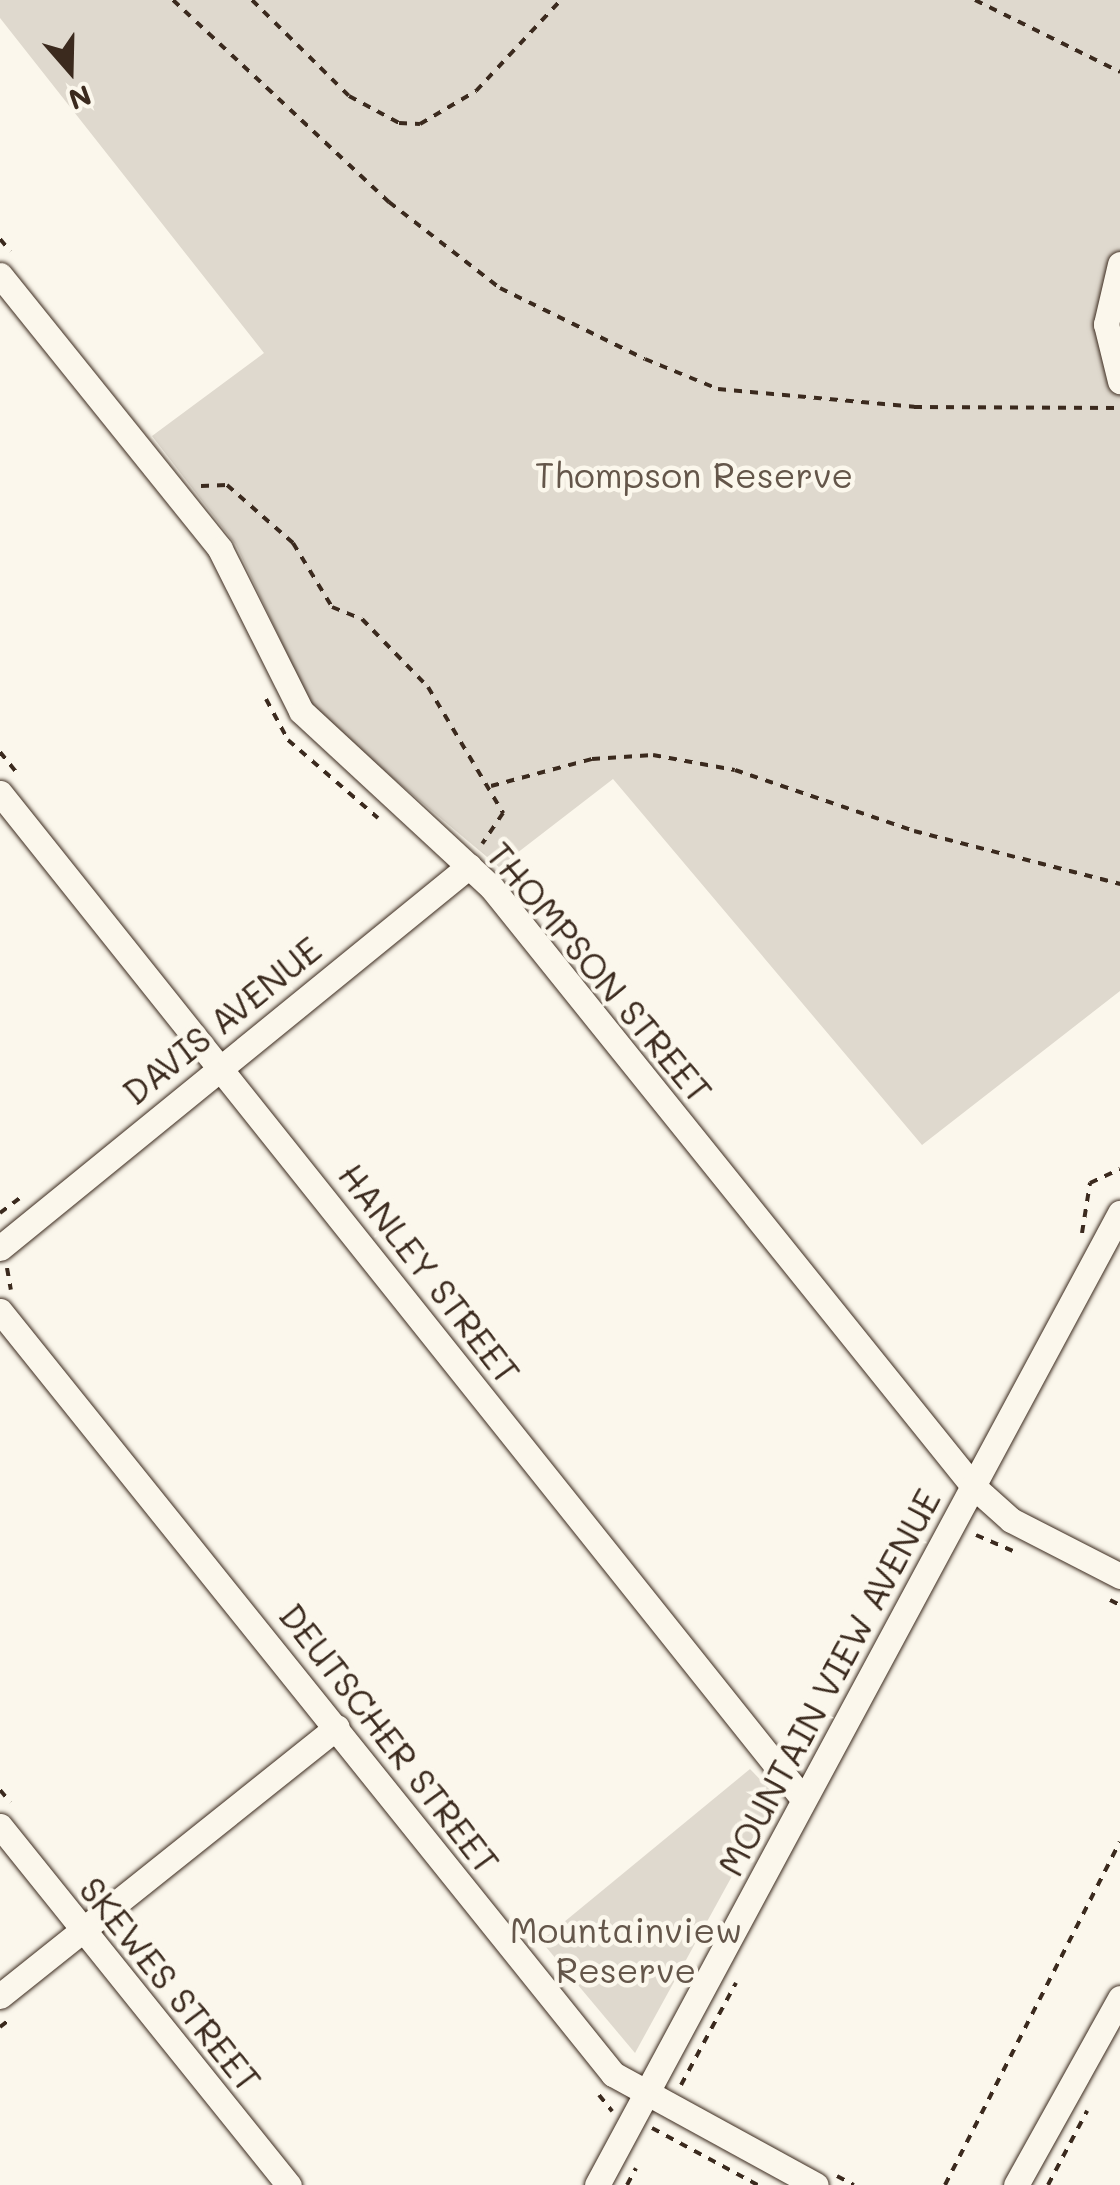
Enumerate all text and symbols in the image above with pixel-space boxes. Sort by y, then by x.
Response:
north arrow [20,20,120,120]
text: N [64,78,96,119]
park label: Thompson Reserve [535,453,853,495]
street label: THOMPSON STREET [479,833,721,1111]
street label: DAVIS AVENUE [114,927,328,1113]
street label: HANLEY STREET [331,1154,529,1392]
street label: MOUNTAIN VIEW AVENUE [708,1482,948,1882]
street label: DEUTSCHER STREET [271,1594,509,1882]
street label: SKEWES STREET [72,1868,270,2100]
park label: Mountainview Reserve [510,1908,742,1990]

